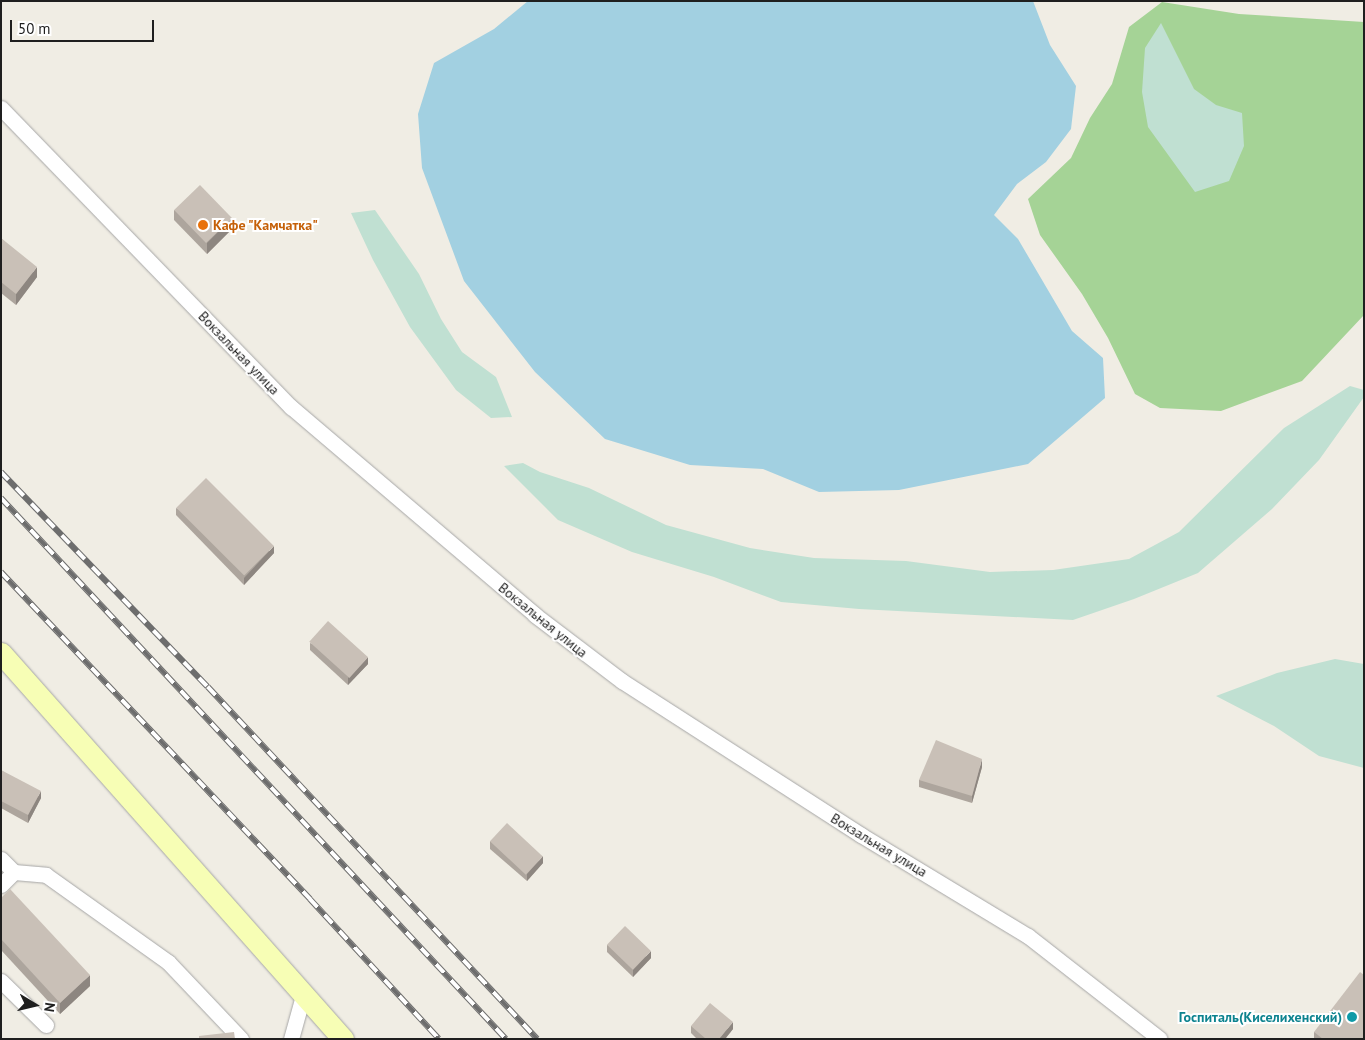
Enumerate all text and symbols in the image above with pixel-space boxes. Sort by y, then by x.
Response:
scale bar [12,10,156,42]
text: 50 m [18,19,51,38]
place label: Кафе "Камчатка" [213,217,319,233]
marker: Кафе "Камчатка" [197,219,209,231]
street label: Вокзальная улица [195,308,283,398]
street label: Вокзальная улица [495,579,591,661]
street label: Вокзальная улица [828,810,930,880]
north arrow [10,980,60,1030]
text: N [40,1001,59,1013]
place label: Госпиталь(Киселихенский) [1179,1009,1342,1025]
marker: Госпиталь(Киселихенский) [1346,1011,1358,1023]

